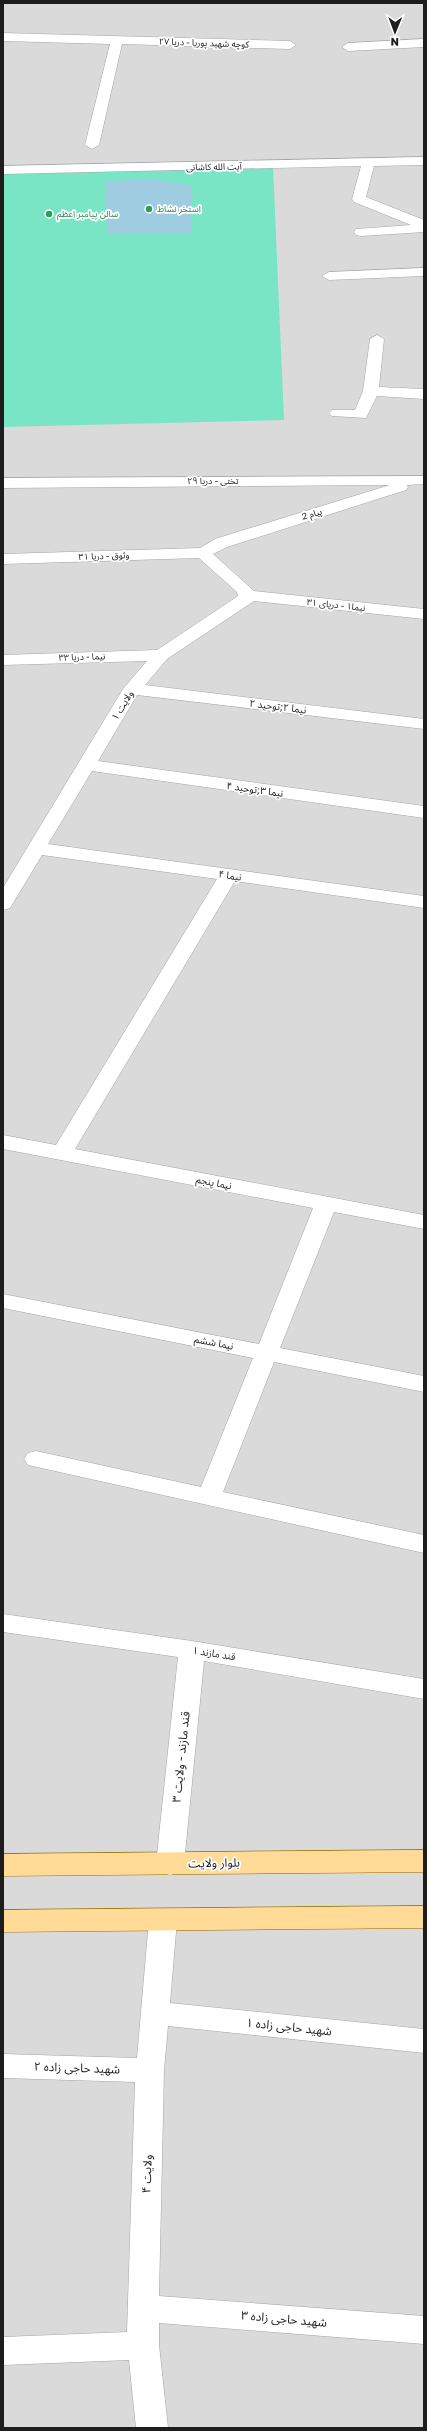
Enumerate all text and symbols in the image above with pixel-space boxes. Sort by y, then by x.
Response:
north arrow [375,12,415,52]
street label: کوچه شهید پوریا - دریا ۲۷ [159,35,250,51]
text: N [391,36,399,49]
street label: آیت الله کاشانی [186,161,242,173]
place label: استخر نشاط [157,203,201,215]
marker: استخر نشاط [144,204,154,214]
place label: سالن پیامبر اعظم [57,208,118,221]
marker: سالن پیامبر اعظم [44,209,54,219]
street label: تختی - دریا ۲۹ [187,475,239,487]
street label: پیام 2 [300,505,324,524]
street label: وثوق - دریا ۳۱ [78,549,130,563]
street label: نیما۱ - دریای ۳۱ [306,596,366,614]
street label: نیما - دریا ۳۳ [58,650,106,664]
street label: ولایت ۱ [108,688,136,723]
street label: نیما ۲;توحید ۲ [249,697,307,716]
street label: نیما ۳;توحید ۴ [226,779,284,800]
street label: نیما ۴ [218,867,243,883]
street label: نیما پنجم [195,1173,233,1193]
street label: نیما ششم [193,1332,235,1354]
street label: قند مازند ۱ [191,1644,237,1663]
street label: قند مازند - ولایت ۳ [168,1711,193,1803]
street label: بلوار ولایت [188,1855,240,1871]
street label: شهید حاجی زاده ۱ [245,2015,333,2039]
street label: شهید حاجی زاده ۲ [34,2059,120,2077]
street label: ولایت ۴ [138,2154,155,2194]
street label: شهید حاجی زاده ۳ [240,2307,328,2330]

